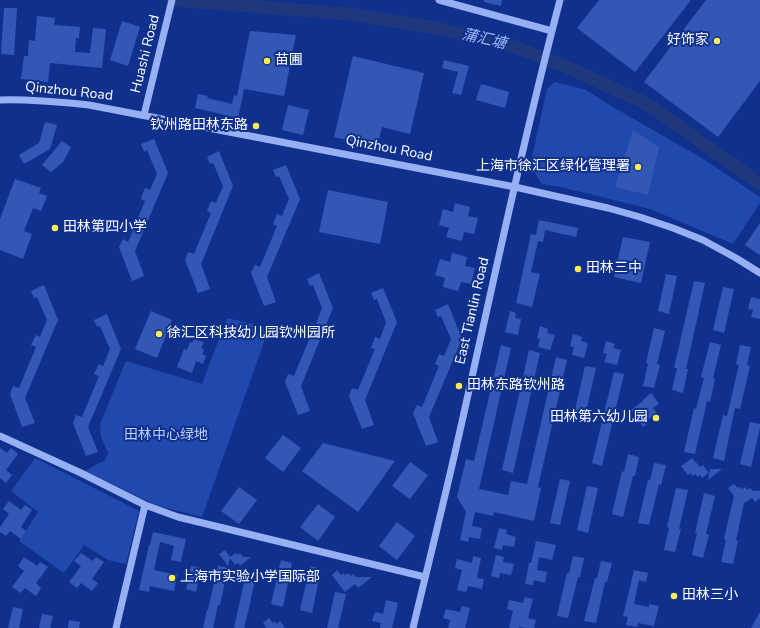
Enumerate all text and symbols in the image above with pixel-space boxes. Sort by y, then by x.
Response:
street label: Huashi Road [128,13,164,95]
water label: 蒲汇塘 [460,26,508,54]
place label: 好饰家 [667,33,709,49]
marker: 好饰家 [712,36,722,46]
place label: 苗圃 [275,53,303,69]
marker: 苗圃 [262,56,272,66]
street label: Qinzhou Road [24,79,114,105]
place label: 钦州路田林东路 [150,118,248,134]
marker: 钦州路田林东路 [251,121,261,131]
street label: Qinzhou Road [344,132,434,166]
place label: 上海市徐汇区绿化管理署 [476,159,630,175]
marker: 上海市徐汇区绿化管理署 [633,162,643,172]
place label: 田林第四小学 [63,220,147,236]
marker: 田林第四小学 [50,223,60,233]
street label: East Tianlin Road [453,256,493,366]
place label: 田林三中 [586,261,642,277]
marker: 田林三中 [573,264,583,274]
place label: 徐汇区科技幼儿园钦州园所 [167,326,335,342]
marker: 徐汇区科技幼儿园钦州园所 [154,329,164,339]
place label: 田林东路钦州路 [467,378,565,394]
marker: 田林东路钦州路 [454,381,464,391]
place label: 田林第六幼儿园 [550,410,648,426]
marker: 田林第六幼儿园 [651,413,661,423]
park label: 田林中心绿地 [124,428,208,444]
place label: 上海市实验小学国际部 [180,570,320,586]
marker: 上海市实验小学国际部 [167,573,177,583]
place label: 田林三小 [682,588,738,604]
marker: 田林三小 [669,591,679,601]

